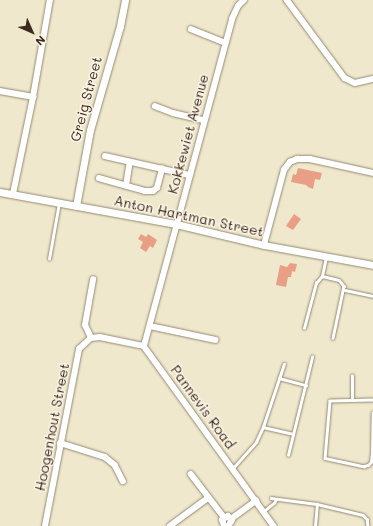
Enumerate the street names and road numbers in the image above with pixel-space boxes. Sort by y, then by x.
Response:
street label: Greig Street [67,55,105,143]
street label: Kokkewiet Avenue [164,72,212,196]
street label: Anton Hartman Street [113,192,265,240]
street label: Hoogenhout Street [31,362,73,492]
street label: Pannevis Road [167,362,239,452]

